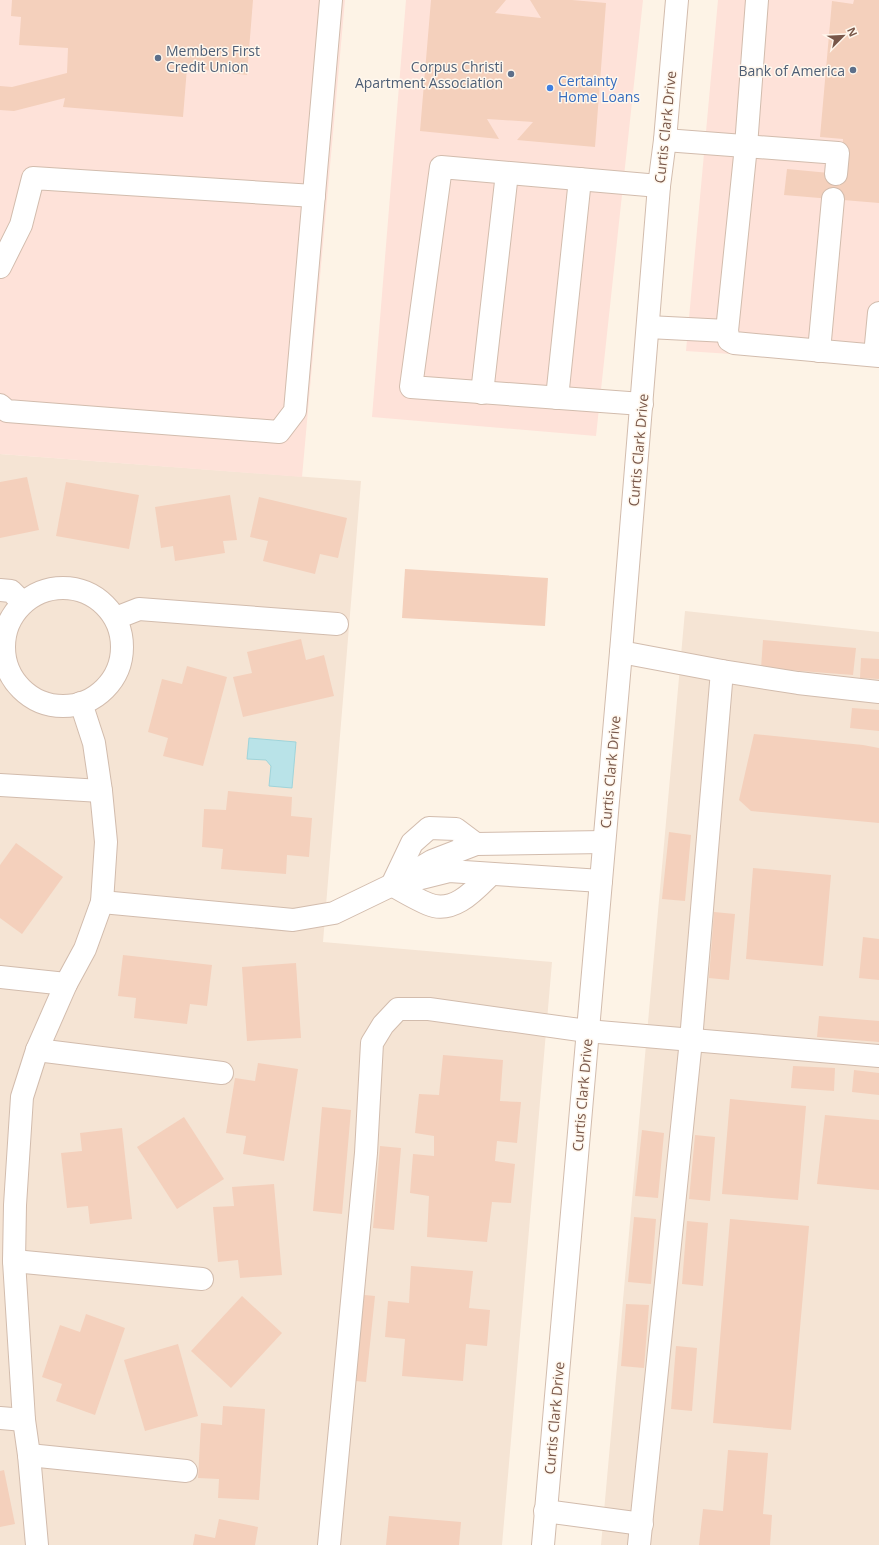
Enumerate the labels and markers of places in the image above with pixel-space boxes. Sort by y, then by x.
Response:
place label: Members First Credit Union [166,41,260,76]
marker: Members First Credit Union [153,53,163,63]
place label: Corpus Christi Apartment Association [355,57,503,92]
place label: Bank of America [738,61,845,80]
marker: Bank of America [848,65,858,75]
marker: Corpus Christi Apartment Association [506,69,516,79]
place label: Certainty Home Loans [558,71,640,106]
marker: Certainty Home Loans [545,83,555,93]

